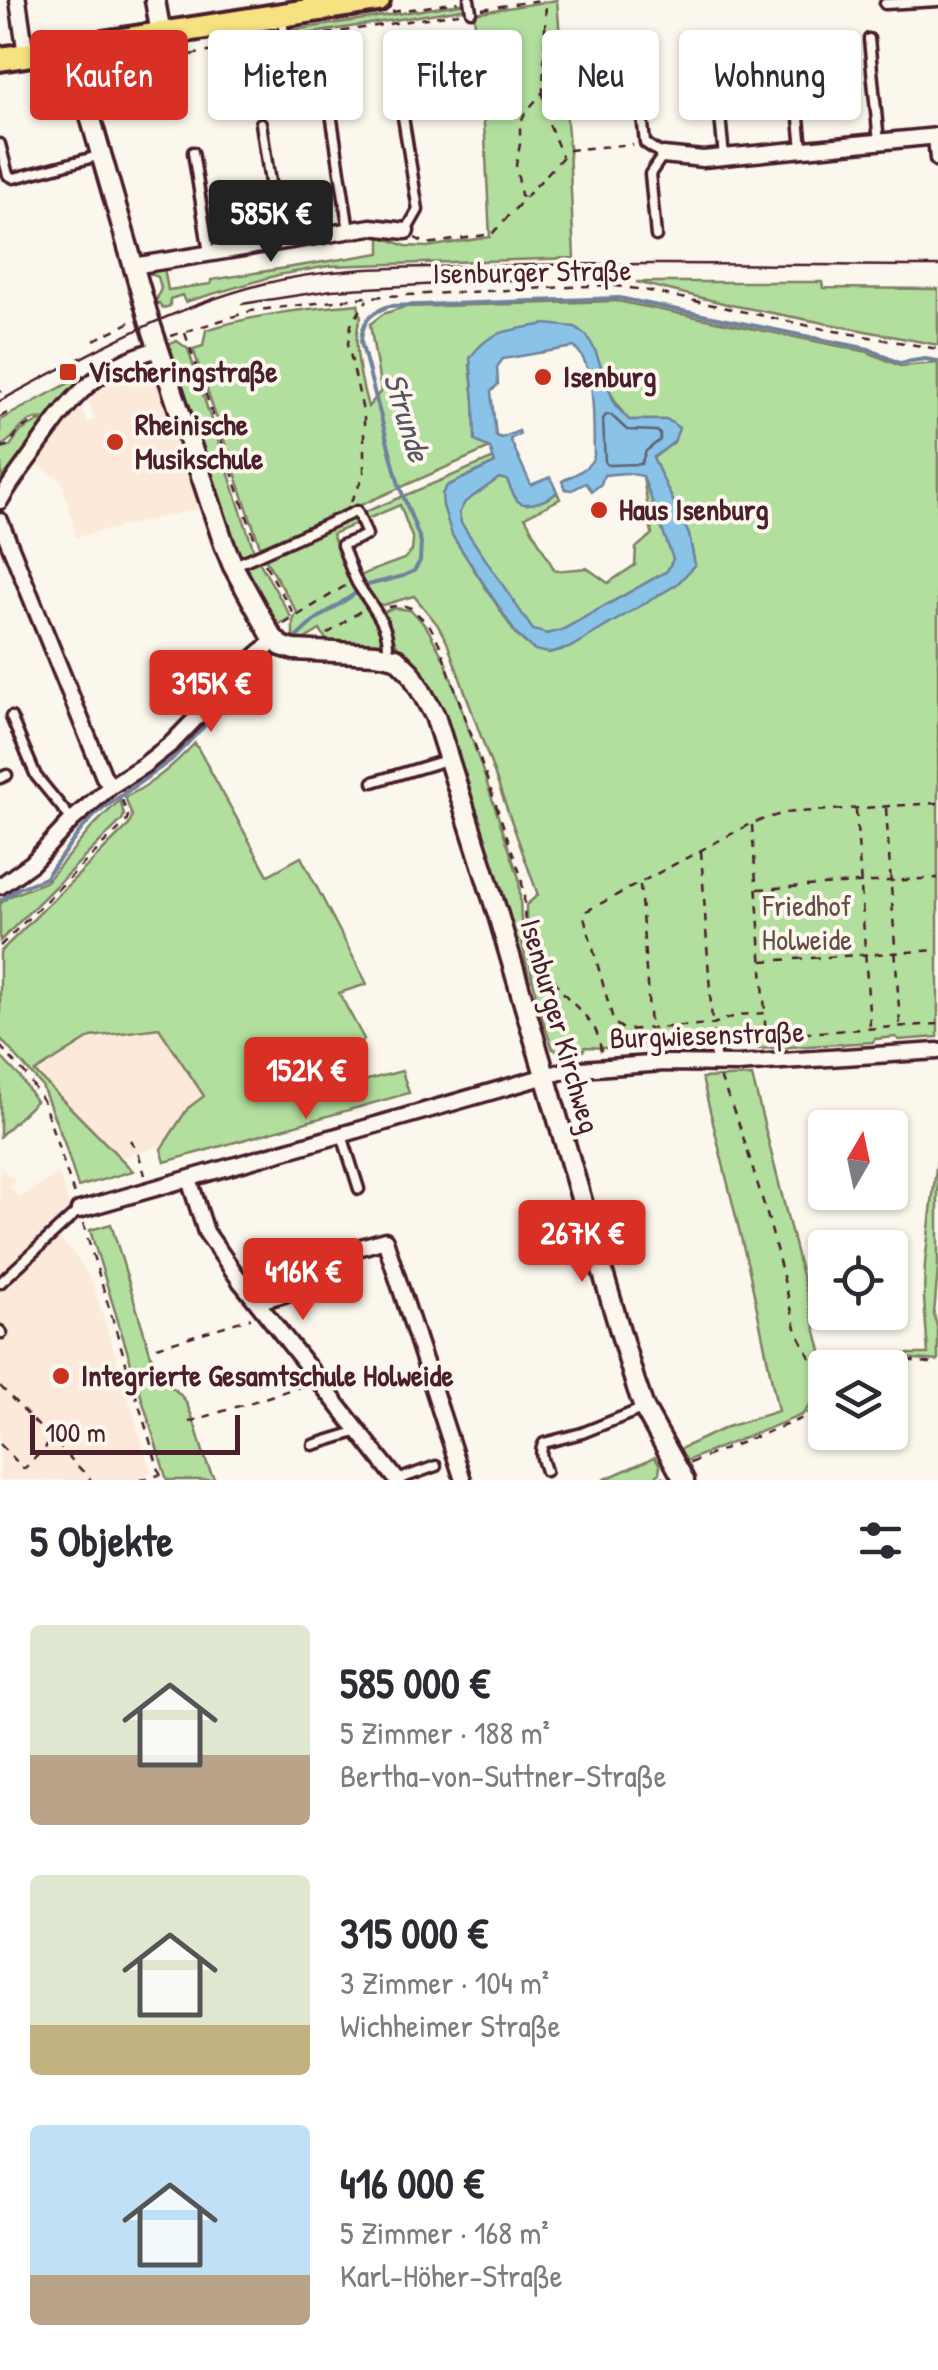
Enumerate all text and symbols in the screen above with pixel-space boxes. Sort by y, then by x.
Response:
chip: Kaufen [30,30,188,120]
chip: Mieten [208,30,363,120]
chip: Filter [383,30,522,120]
chip: Neu [542,30,659,120]
chip: Wohnung [679,30,861,120]
pin: 585K € [190,180,352,265]
text: 585K € [231,191,311,234]
street label: Isenburger Straße [432,249,632,293]
place label: Vischeringstraße [88,351,278,392]
place label: Isenburg [563,356,656,397]
marker: Vischeringstraße [57,361,79,383]
marker: Isenburg [532,366,554,388]
water label: Strunde [374,367,442,468]
place label: Rheinische Musikschule [135,404,263,478]
marker: Rheinische Musikschule [104,431,126,453]
place label: Haus Isenburg [619,489,769,530]
marker: Haus Isenburg [588,499,610,521]
pin: 315K € [130,650,292,735]
text: 315K € [172,661,250,704]
park label: Friedhof Holweide [762,885,852,959]
street label: Isenburger Kirchweg [511,914,611,1138]
street label: Burgwiesenstraße [609,1011,805,1057]
pin: 152K € [225,1037,387,1122]
text: 152K € [266,1048,346,1091]
north arrow [808,1110,908,1210]
map controls [808,1110,908,1450]
pin: 267K € [501,1200,663,1285]
text: 267K € [540,1211,624,1254]
button: locate [808,1230,908,1330]
pin: 416K € [222,1238,384,1323]
text: 416K € [265,1249,341,1292]
button: layers [808,1350,908,1450]
place label: Integrierte Gesamtschule Holweide [81,1355,453,1396]
marker: Integrierte Gesamtschule Holweide [50,1365,72,1387]
scale bar [30,1410,240,1454]
text: 100 m [45,1413,106,1451]
text: 5 Objekte [30,1512,173,1569]
icon: filters [853,1513,908,1568]
text: 585 000 € [340,1654,490,1711]
icon: home [110,1665,230,1785]
text: 5 Zimmer · 188 m² [340,1711,550,1754]
text: Bertha-von-Suttner-Straße [340,1754,666,1797]
text: 315 000 € [340,1904,488,1961]
icon: home [110,1915,230,2035]
text: 3 Zimmer · 104 m² [340,1961,549,2004]
text: Wichheimer Straße [340,2004,560,2047]
text: 416 000 € [340,2154,484,2211]
icon: home [110,2165,230,2285]
text: 5 Zimmer · 168 m² [340,2211,549,2254]
text: Karl-Höher-Straße [340,2254,563,2297]

